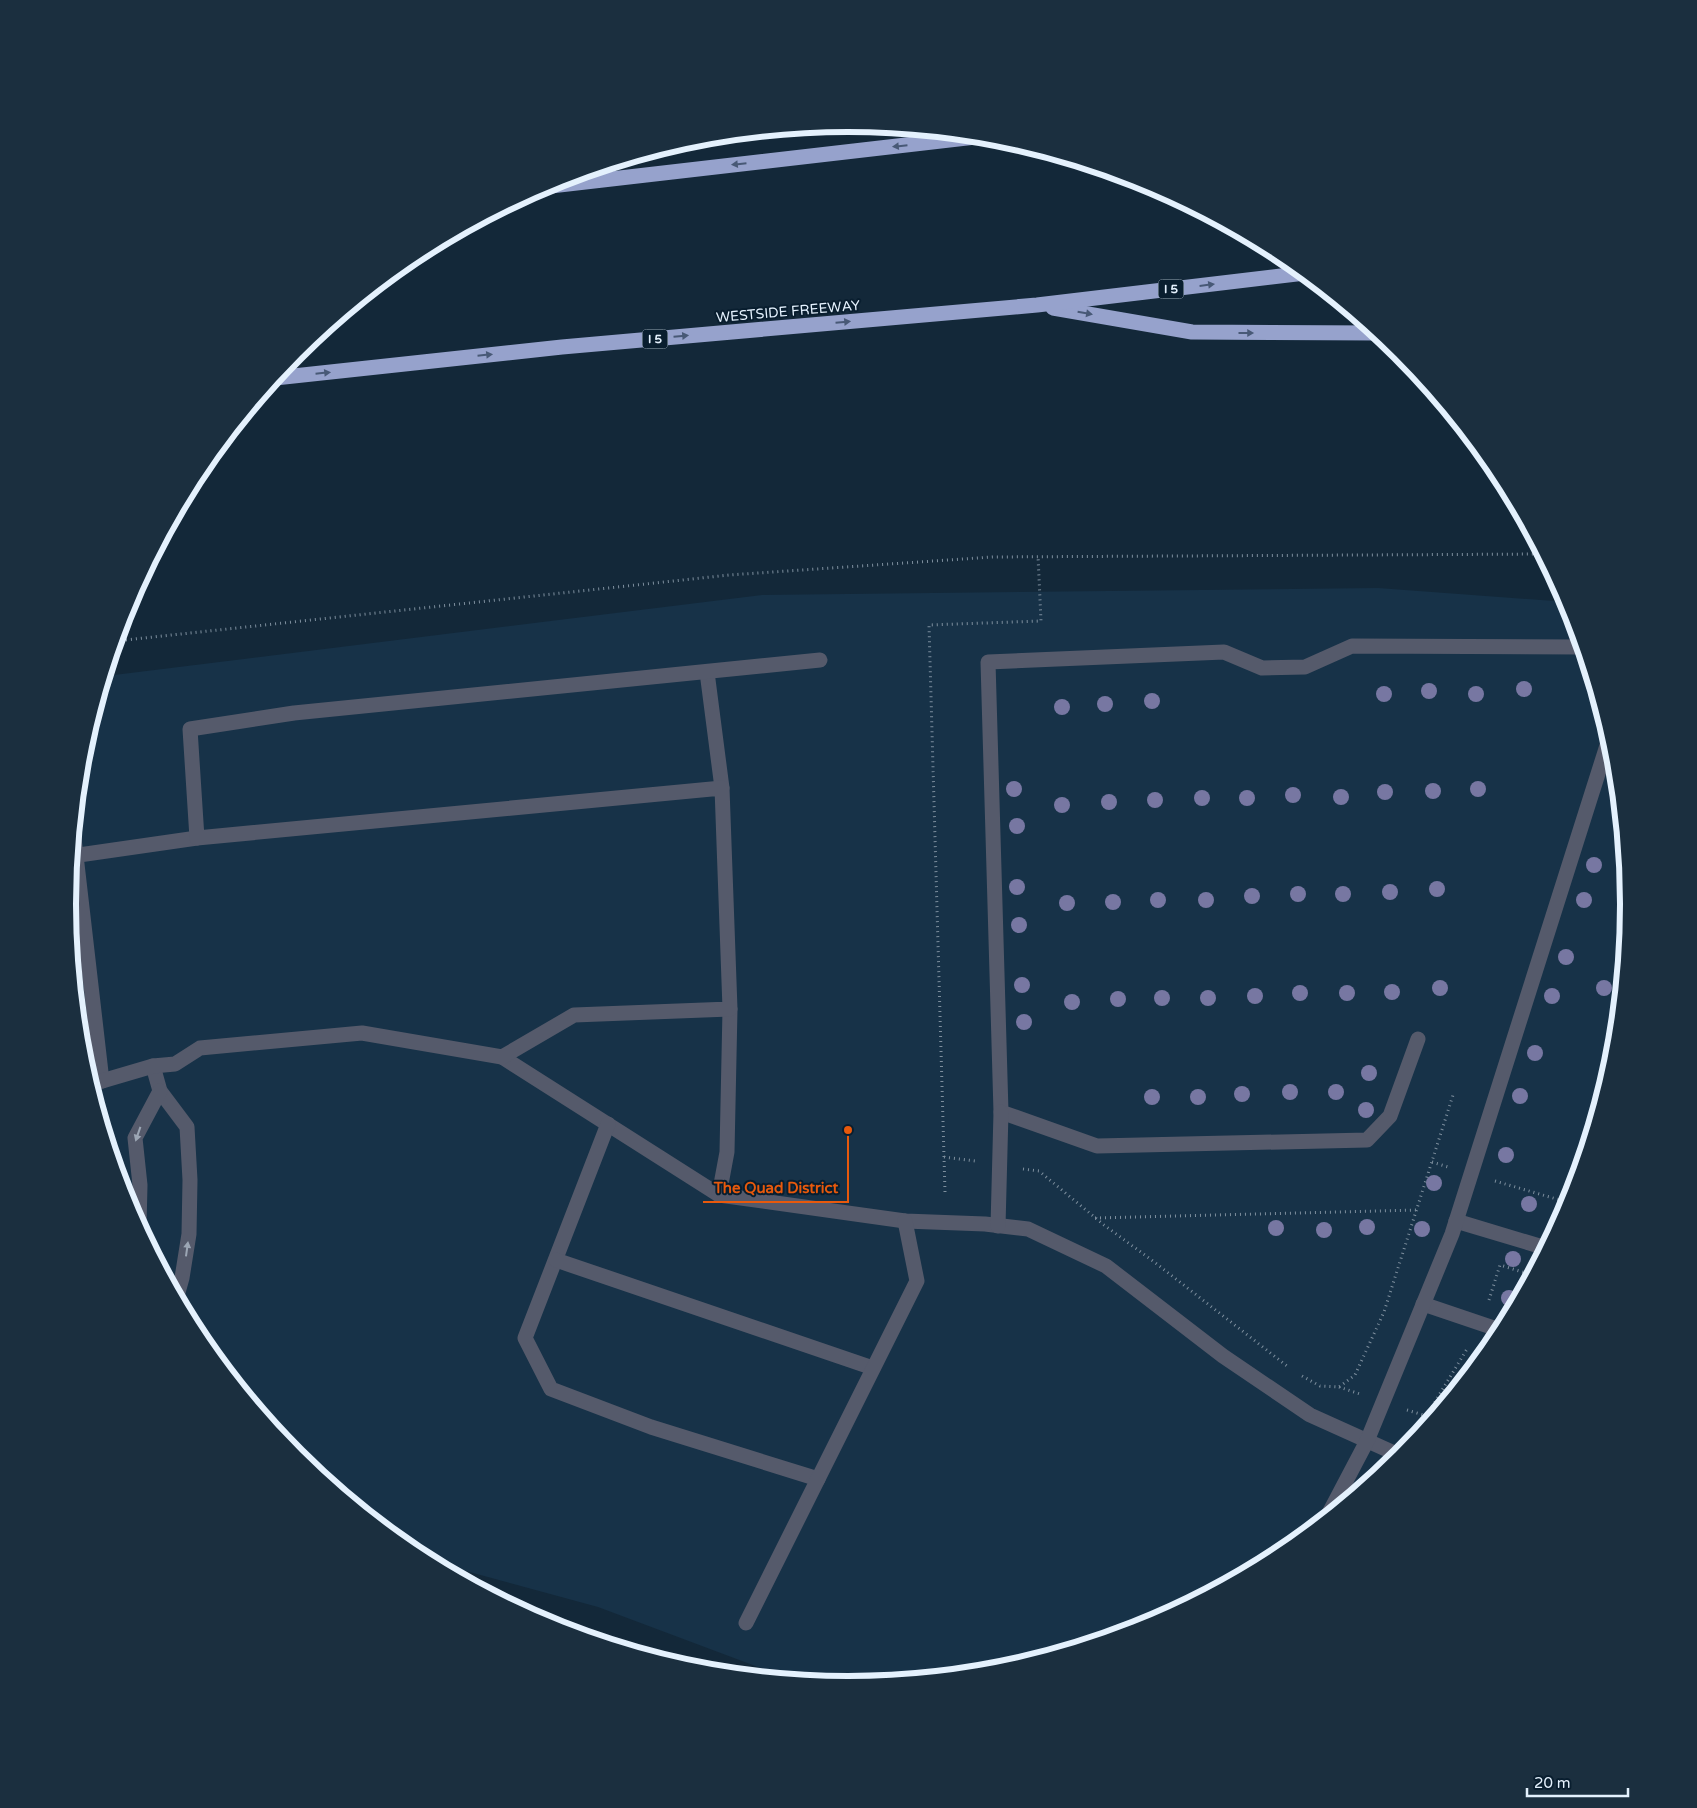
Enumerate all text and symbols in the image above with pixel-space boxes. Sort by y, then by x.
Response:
one-way arrow [892,142,908,150]
one-way arrow [731,160,747,168]
road number: I 5 [1158,280,1184,298]
one-way arrow [1199,281,1215,289]
street label: WESTSIDE FREEWAY [715,297,861,326]
one-way arrow [1077,310,1093,318]
one-way arrow [835,318,851,326]
road number: I 5 [642,329,668,348]
one-way arrow [1238,329,1254,337]
one-way arrow [673,332,689,340]
one-way arrow [477,351,493,359]
one-way arrow [315,369,331,377]
one-way arrow [134,1127,142,1142]
callout: The Quad District [703,1172,848,1202]
text: The Quad District [713,1179,839,1197]
one-way arrow [183,1240,191,1256]
scale bar [1527,1766,1628,1798]
text: 20 m [1534,1774,1571,1792]

